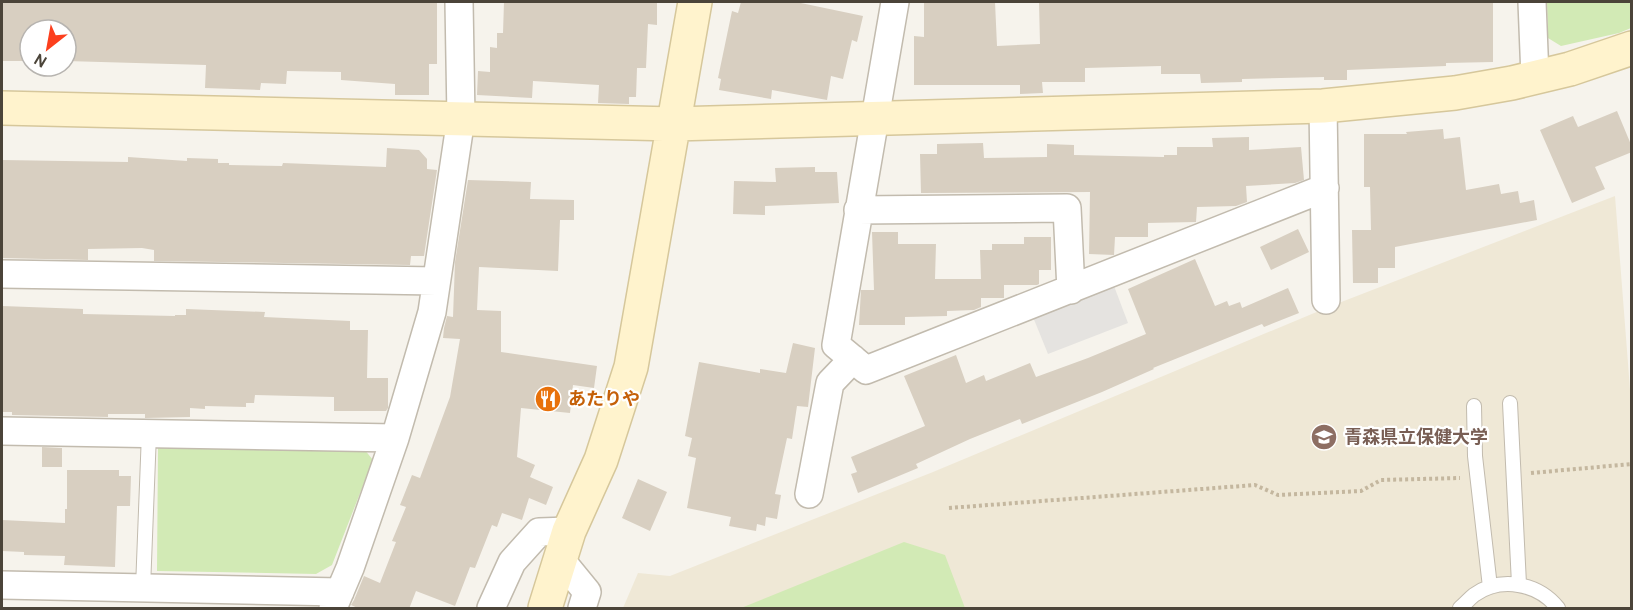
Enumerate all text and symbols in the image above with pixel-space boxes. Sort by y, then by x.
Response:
north arrow [18,18,78,78]
text: N [31,48,51,71]
restaurant icon: あたりや [533,384,563,414]
place label: あたりや [568,389,640,412]
school or university icon: 青森県立保健大学 [1309,422,1339,452]
place label: 青森県立保健大学 [1344,427,1488,450]

